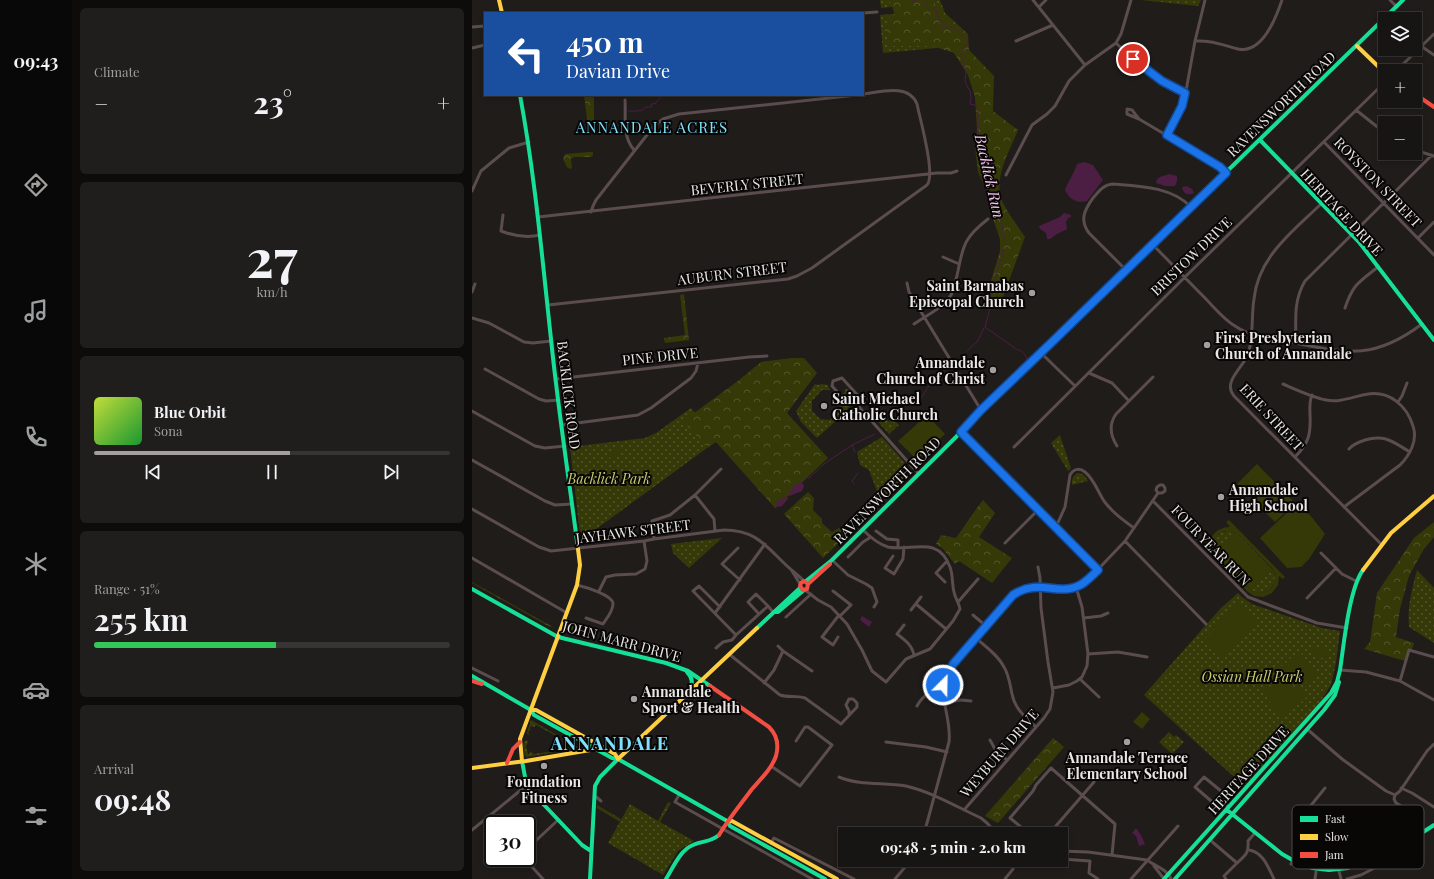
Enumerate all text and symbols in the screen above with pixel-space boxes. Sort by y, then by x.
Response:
map controls [1378,12,1422,160]
button: layers [1378,12,1422,56]
text: 450 m [566,23,644,60]
icon: left [500,28,552,80]
pin [1116,42,1150,76]
street label: RAVENSWORTH ROAD [1222,47,1340,161]
icon: arrive [1122,48,1144,70]
text: 09:43 [14,49,58,73]
text: Davian Drive [566,59,670,83]
text: Climate [94,63,140,80]
button: + [1378,64,1422,108]
text: 23° [253,82,292,122]
text: − [94,88,108,118]
text: + [437,88,450,118]
button: − [1378,116,1422,160]
district label: ANNANDALE ACRES [575,117,728,137]
water label: Backlick Run [970,131,1009,220]
street label: ROYSTON STREET [1330,133,1426,231]
street label: HERITAGE DRIVE [1297,164,1387,260]
street label: BEVERLY STREET [690,169,805,199]
icon: directions [22,171,50,199]
street label: BRISTOW DRIVE [1146,212,1236,300]
text: 27 [247,222,297,291]
street label: AUBURN STREET [675,257,788,289]
place label: Saint Barnabas Episcopal Church [909,276,1024,311]
text: km/h [256,283,288,300]
marker: Saint Barnabas Episcopal Church [1027,288,1037,298]
icon: music [22,297,50,325]
place label: First Presbyterian Church of Annandale [1215,328,1352,363]
street label: BACKLICK ROAD [553,340,585,450]
marker: First Presbyterian Church of Annandale [1202,340,1212,350]
street label: PINE DRIVE [621,343,699,369]
place label: Annandale Church of Christ [876,353,985,388]
marker: Annandale Church of Christ [988,365,998,375]
street label: ERIE STREET [1236,379,1308,455]
place label: Saint Michael Catholic Church [832,389,938,424]
marker: Saint Michael Catholic Church [819,401,829,411]
text: Blue Orbit [154,402,226,422]
text: Sona [154,422,182,439]
icon: phone [22,423,50,451]
street label: RAVENSWORTH ROAD [829,432,945,548]
icon: previous [142,461,164,483]
icon: pause [261,461,283,483]
icon: next [380,461,402,483]
park label: Backlick Park [567,469,650,488]
place label: Annandale High School [1228,480,1308,515]
marker: Annandale High School [1216,492,1226,502]
street label: FOUR YEAR RUN [1167,500,1255,590]
street label: JAYHAWK STREET [573,514,692,548]
icon: climate [22,550,50,578]
text: Range · 51% [94,580,160,597]
text: 255 km [94,599,188,639]
street label: JOHN MARR DRIVE [560,616,683,666]
position arrow [922,664,964,706]
park label: Ossian Hall Park [1202,667,1302,686]
icon: car [22,676,50,704]
place label: Annandale Sport & Health [641,682,740,717]
marker: Annandale Sport & Health [629,694,639,704]
street label: WEYBURN DRIVE [955,705,1043,802]
street label: HERITAGE DRIVE [1203,722,1293,818]
district label: ANNANDALE [550,731,669,755]
marker: Annandale Terrace Elementary School [1122,737,1132,747]
place label: Annandale Terrace Elementary School [1065,748,1188,783]
text: Arrival [94,760,134,777]
marker: Foundation Fitness [539,761,549,771]
place label: Foundation Fitness [507,772,582,807]
text: 09:48 [94,779,171,819]
icon: filters [22,802,50,830]
legend [1292,805,1424,869]
text: Fast [1325,811,1345,826]
speed limit sign: 30 [484,815,536,867]
text: Slow [1325,829,1349,844]
text: 09:48 · 5 min · 2.0 km [880,837,1026,857]
text: Jam [1324,847,1344,862]

